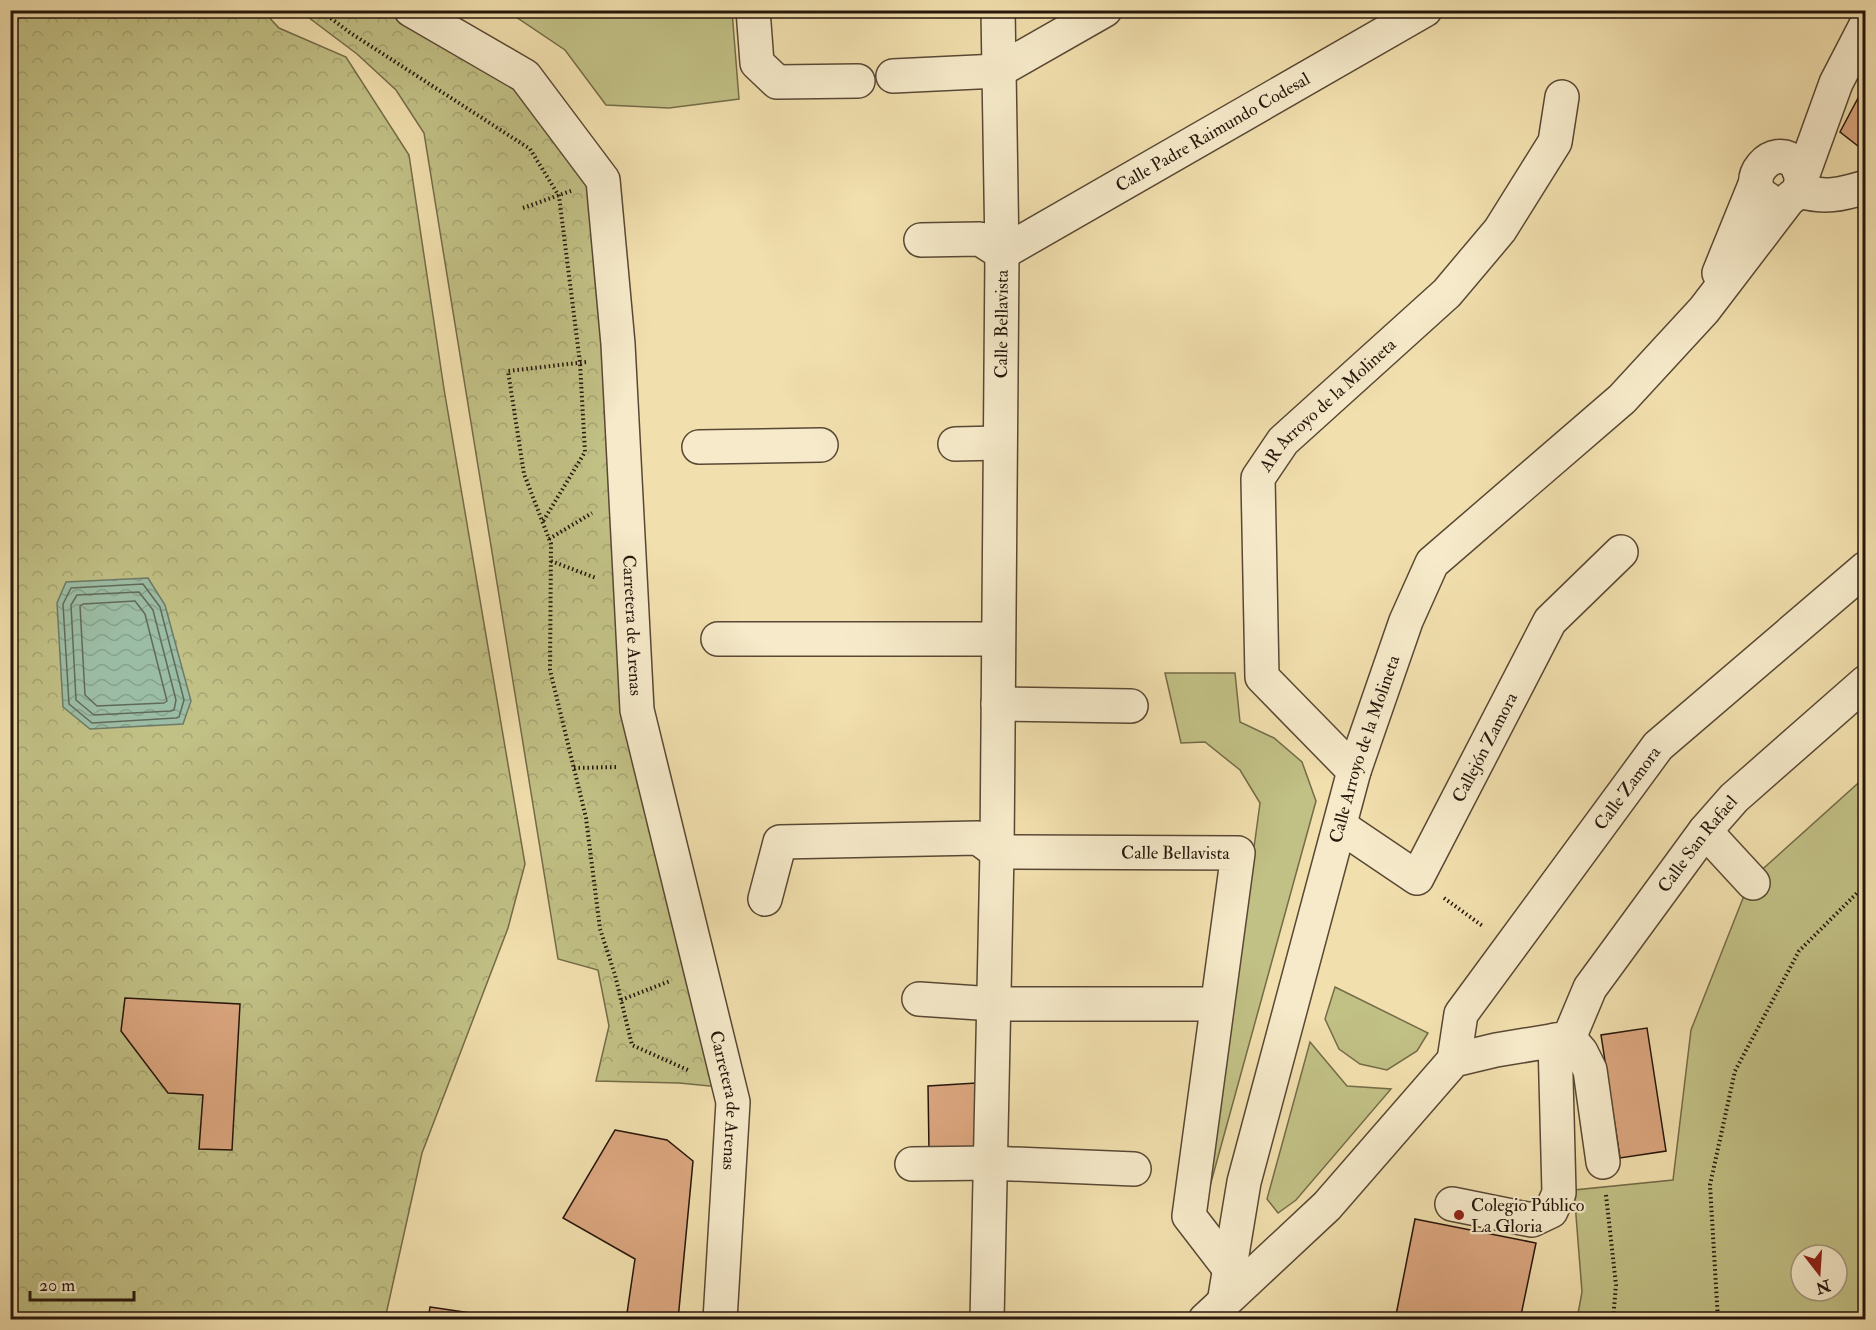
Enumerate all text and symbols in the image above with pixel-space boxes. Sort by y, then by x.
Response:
street label: Calle Padre Raimundo Codesal [1111,67,1315,197]
street label: Calle Bellavista [990,269,1014,379]
street label: AR Arroyo de la Molineta [1254,333,1402,477]
street label: Carretera de Arenas [617,554,647,696]
street label: Calle Arroyo de la Molineta [1324,652,1405,846]
street label: Callejón Zamora [1447,688,1523,807]
street label: Calle Zamora [1589,741,1666,835]
street label: Calle San Rafael [1653,791,1743,897]
street label: Calle Bellavista [1121,842,1230,865]
street label: Carretera de Arenas [704,1028,744,1171]
place label: Colegio Público La Gloria [1471,1194,1585,1238]
marker: Colegio Público La Gloria [1452,1208,1466,1222]
north arrow [1789,1243,1849,1303]
scale bar [30,1264,134,1302]
text: 20 m [39,1274,75,1297]
text: N [1813,1274,1834,1298]

